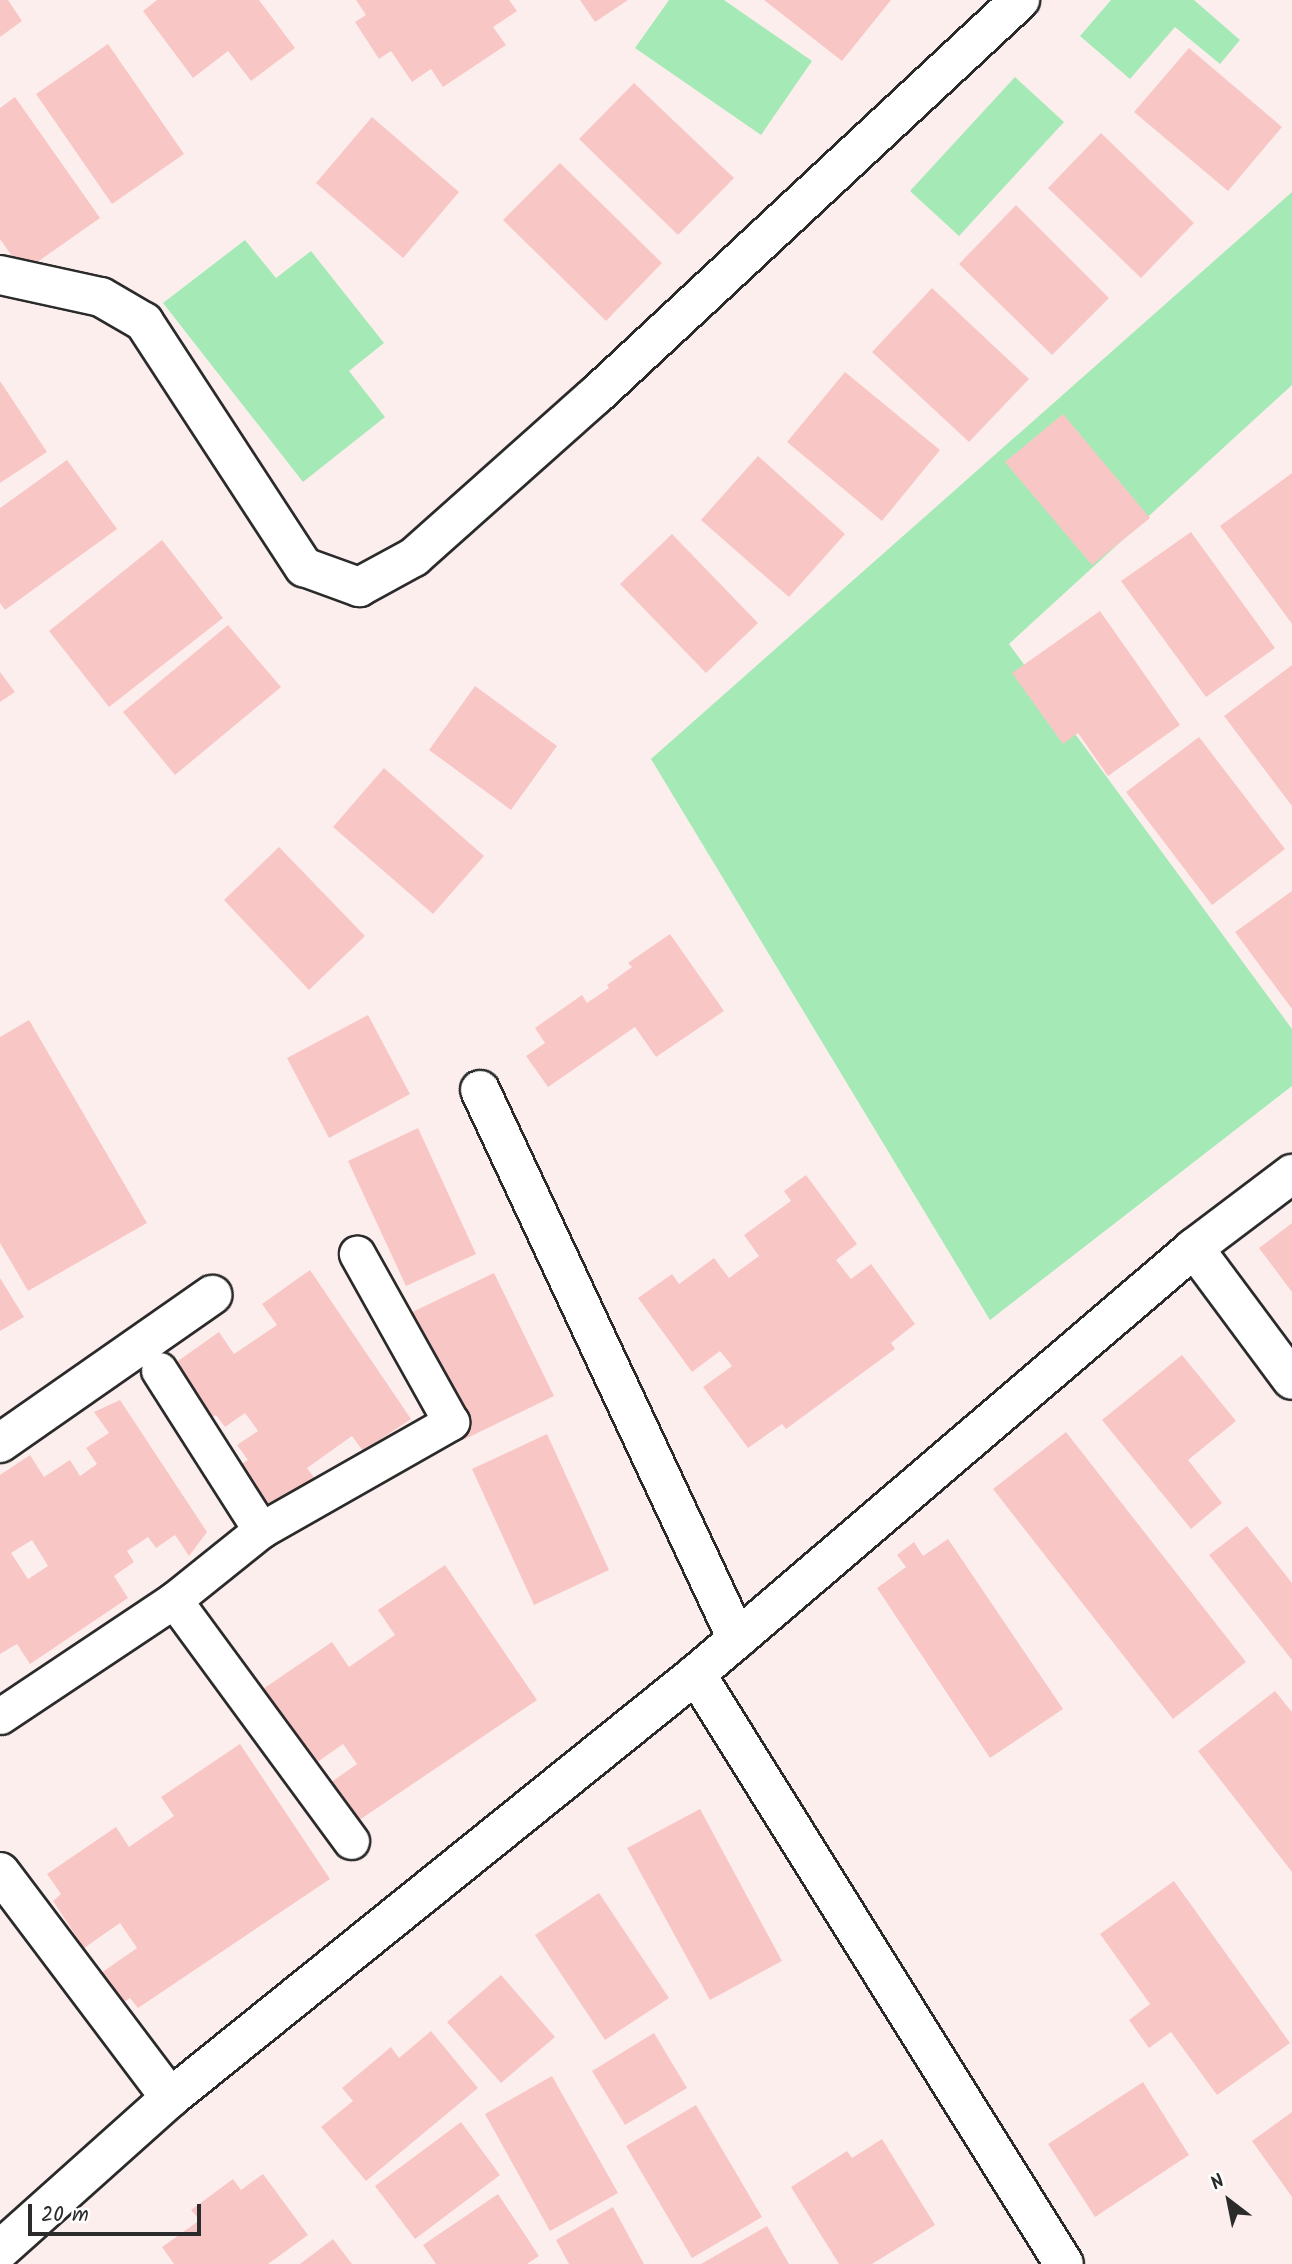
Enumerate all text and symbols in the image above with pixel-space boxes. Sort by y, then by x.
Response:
north arrow [1194,2166,1264,2236]
text: N [1205,2167,1231,2199]
scale bar [32,2190,205,2234]
text: 20 m [41,2199,89,2232]

